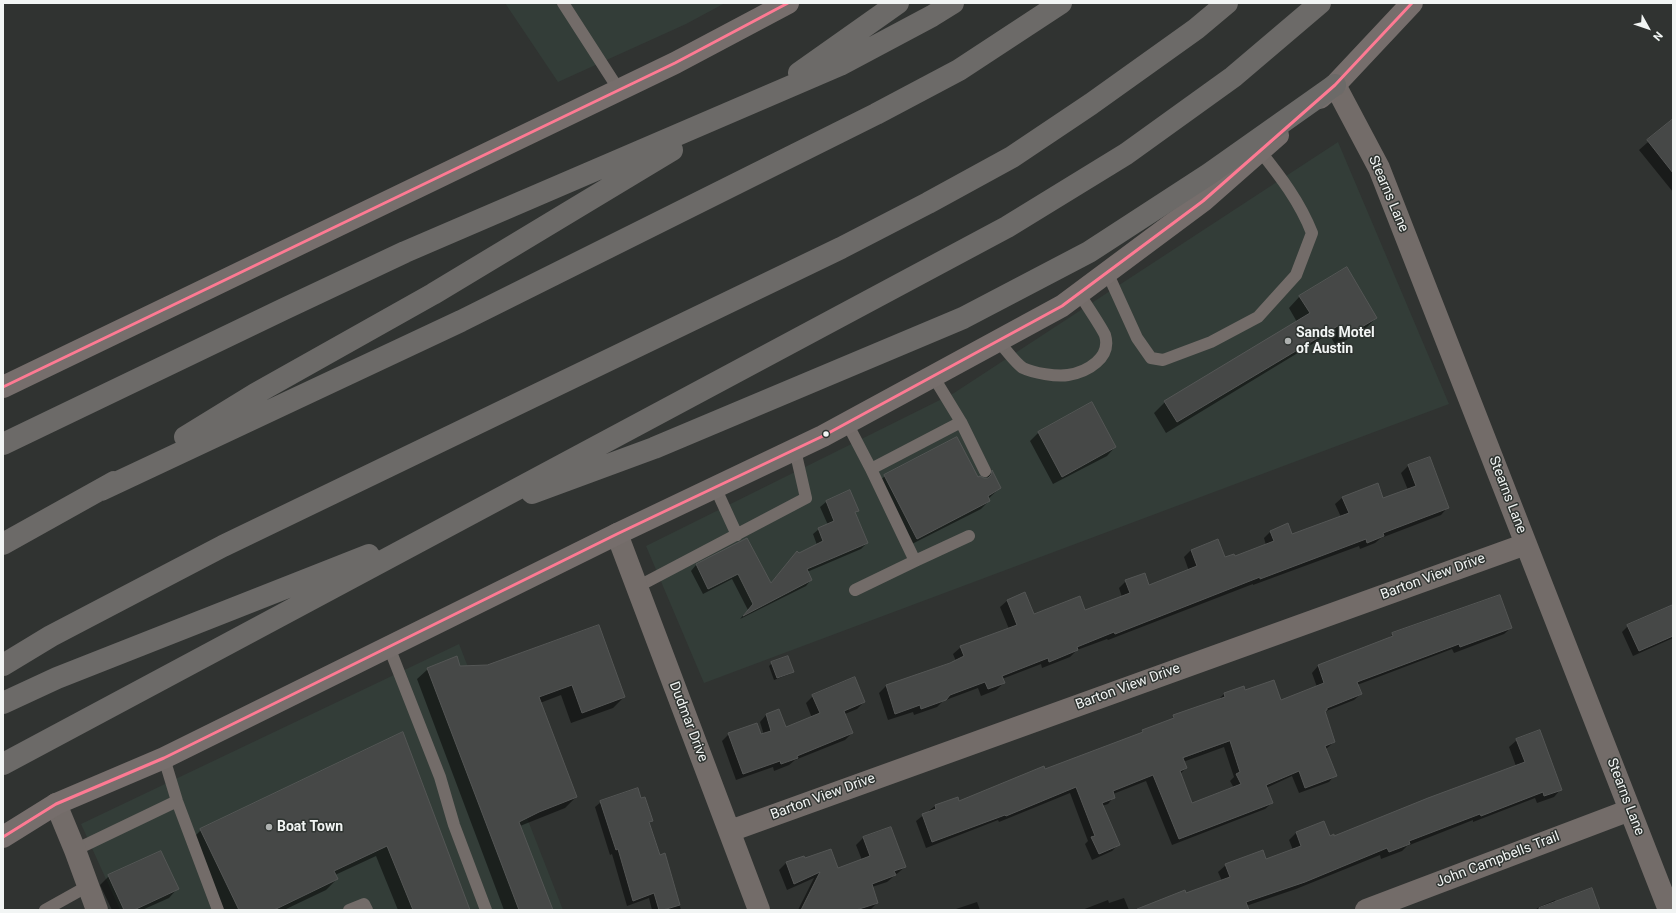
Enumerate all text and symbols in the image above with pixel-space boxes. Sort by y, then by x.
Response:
north arrow [1628,8,1668,48]
text: N [1650,29,1665,43]
street label: Stearns Lane [1364,153,1412,235]
place label: Sands Motel of Austin [1296,325,1375,358]
marker: Sands Motel of Austin [1283,336,1293,346]
unlabelled marker [821,429,831,439]
street label: Stearns Lane [1485,454,1529,536]
street label: Barton View Drive [1378,550,1488,604]
street label: Barton View Drive [1073,660,1183,714]
street label: Dudmar Drive [665,680,711,764]
street label: Stearns Lane [1603,756,1647,838]
street label: Barton View Drive [768,770,878,824]
place label: Boat Town [277,819,343,835]
marker: Boat Town [264,822,274,832]
street label: John Campbells Trail [1434,829,1562,891]

